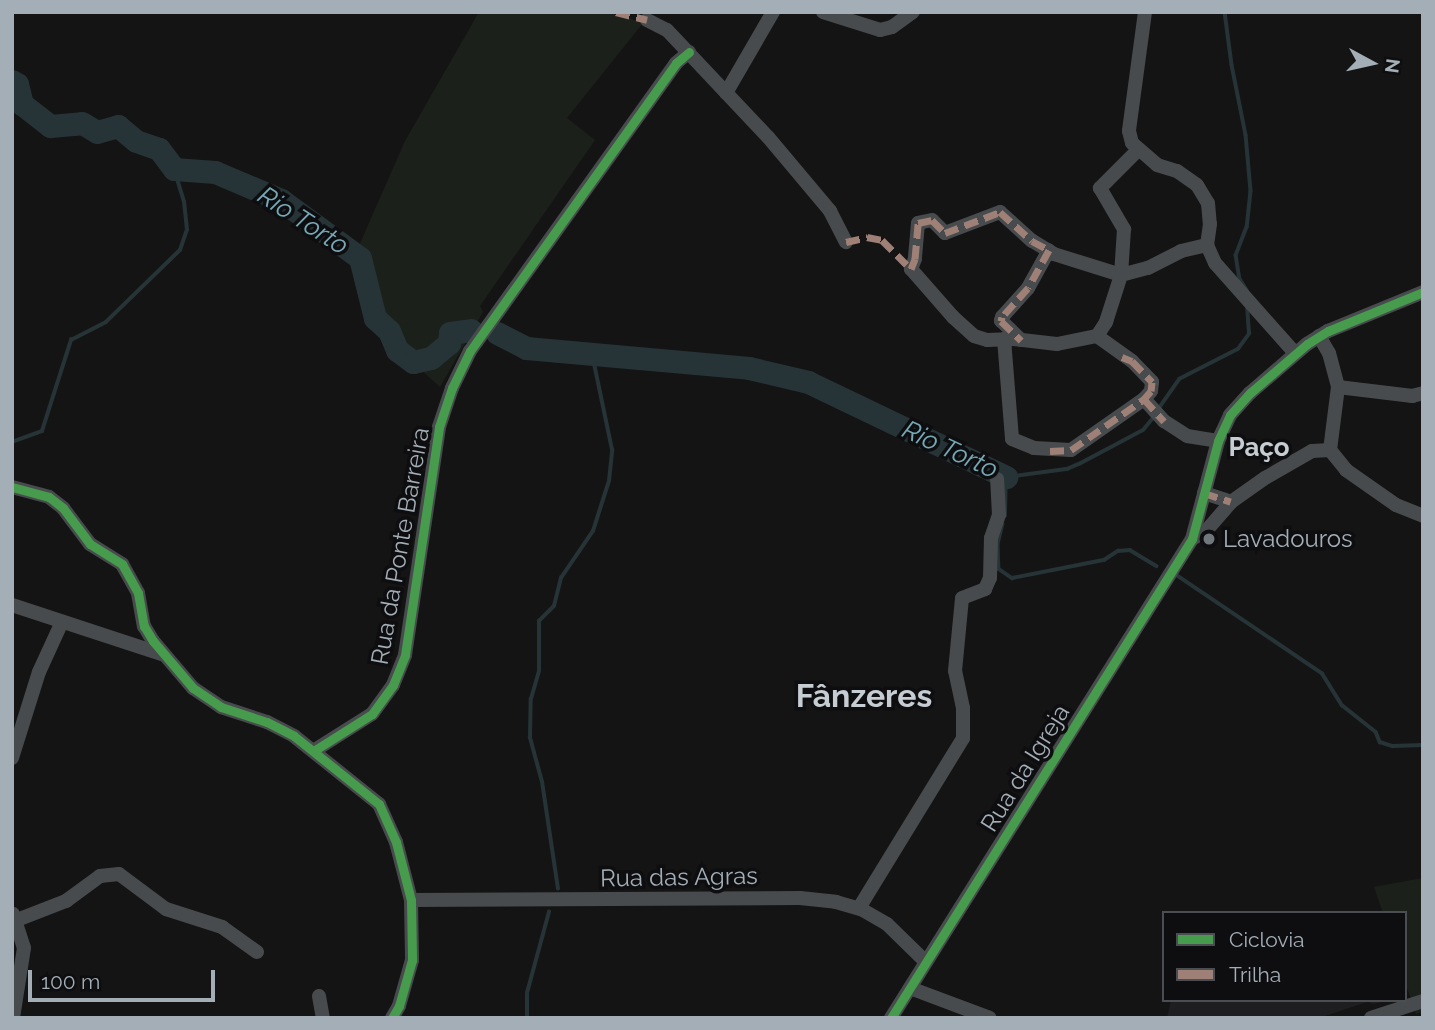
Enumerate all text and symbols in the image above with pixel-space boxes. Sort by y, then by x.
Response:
north arrow [1337,28,1407,98]
text: N [1381,57,1405,75]
water label: Rio Torto [252,180,354,262]
water label: Rio Torto [897,414,1003,486]
street label: Rua da Ponte Barreira [365,425,435,667]
district label: Paço [1228,432,1290,464]
place label: Lavadouros [1223,525,1353,553]
marker: Lavadouros [1201,531,1217,547]
district label: Fânzeres [796,677,932,715]
street label: Rua da Igreja [975,699,1075,837]
street label: Rua das Agras [600,861,758,893]
legend [1162,911,1407,1002]
text: Ciclovia [1229,927,1305,952]
scale bar [32,956,219,1000]
text: Trilha [1229,962,1281,987]
text: 100 m [41,969,100,994]

